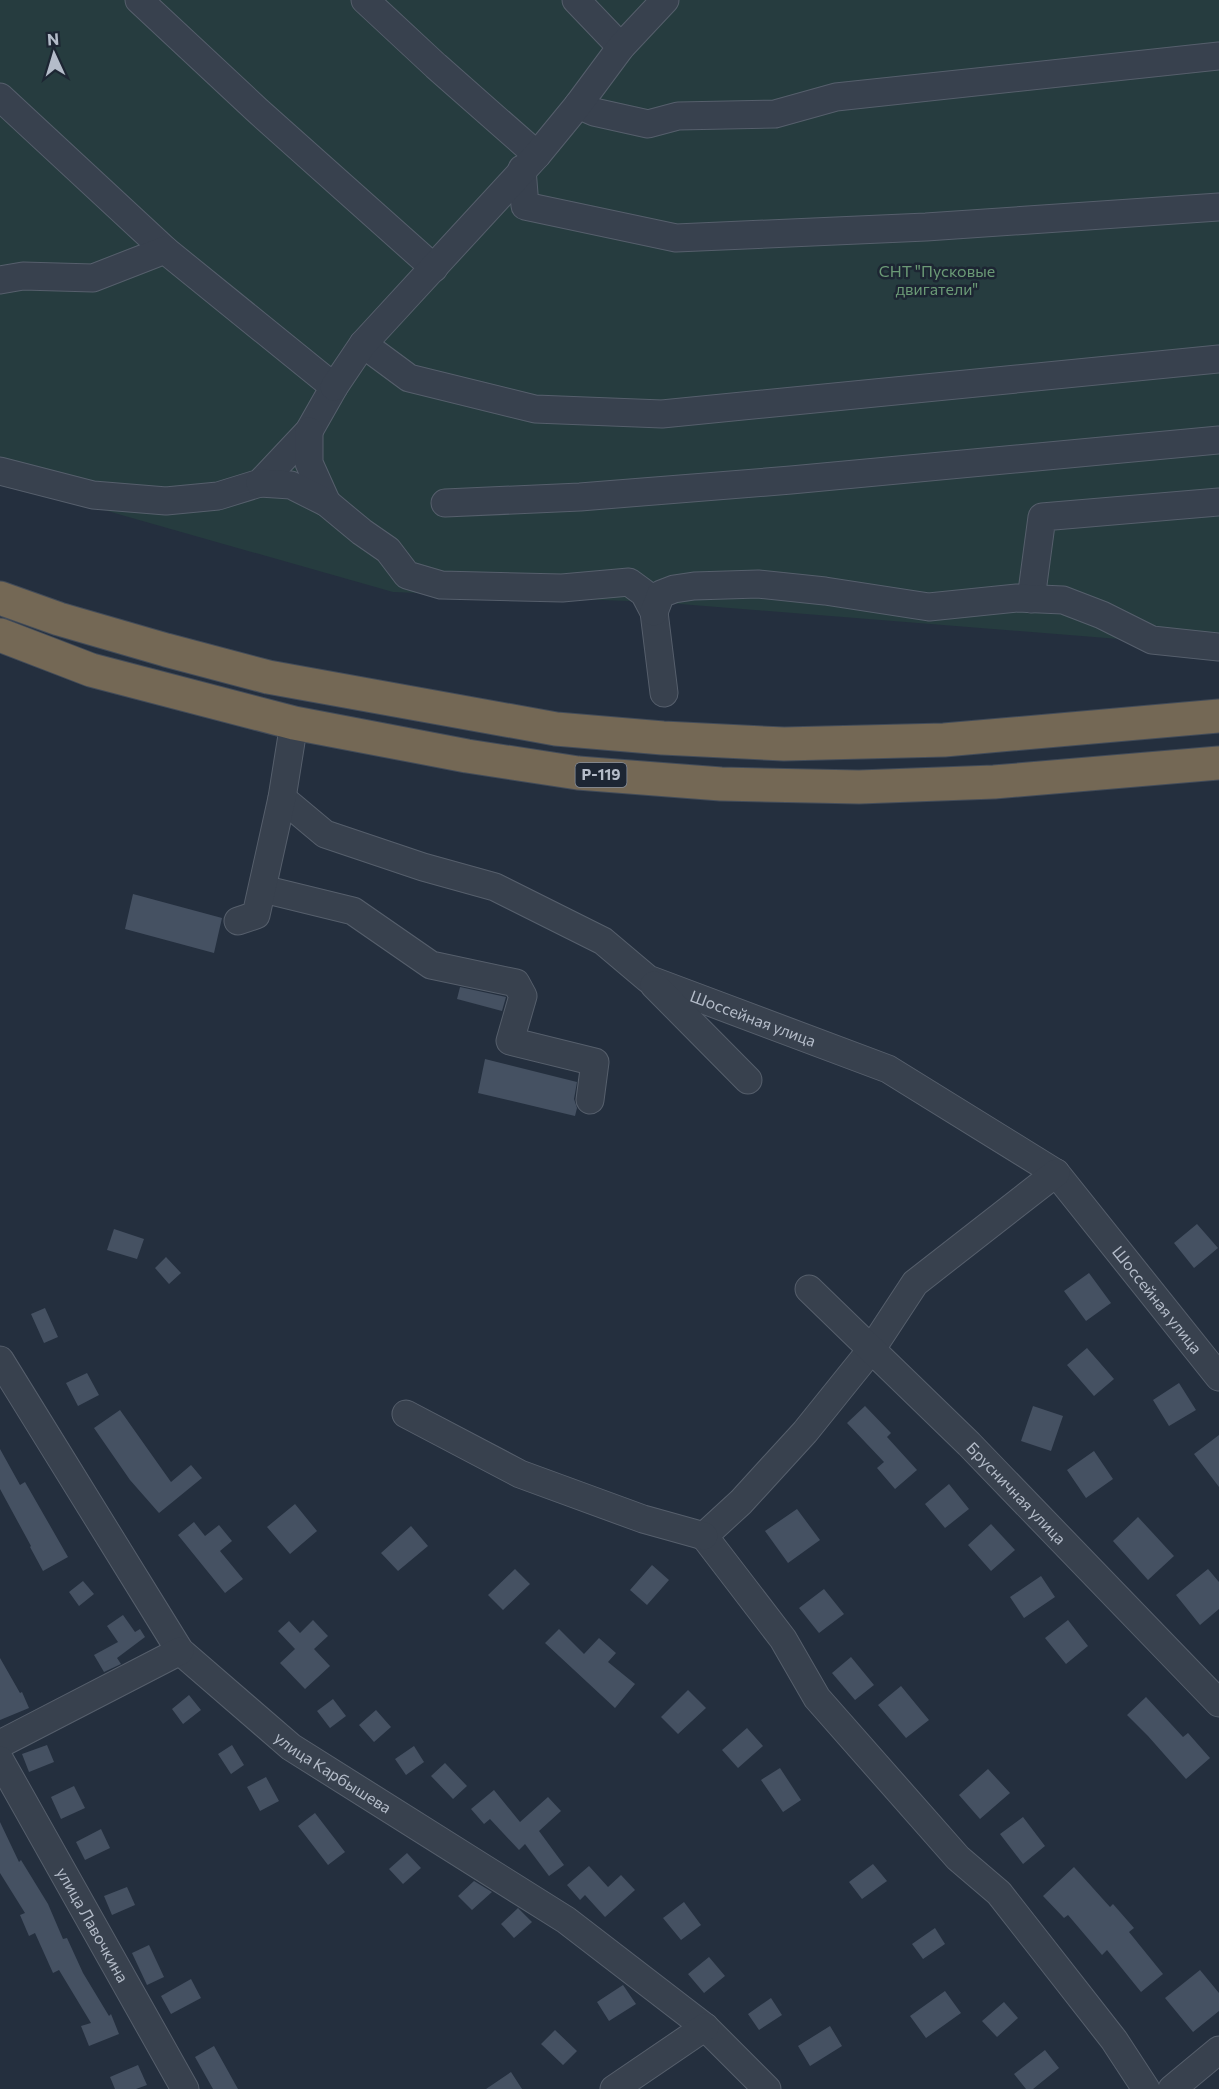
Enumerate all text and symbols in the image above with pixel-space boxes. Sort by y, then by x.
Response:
north arrow [24,24,84,84]
text: N [46,29,60,48]
park label: СНТ "Пусковые двигатели" [879,261,995,298]
road number: Р-119 [576,763,626,787]
street label: Шоссейная улица [688,986,819,1050]
street label: Шоссейная улица [1109,1242,1206,1357]
street label: Брусничная улица [963,1438,1070,1548]
street label: улица Карбышева [271,1727,395,1817]
street label: улица Лавочкина [53,1864,133,1985]

